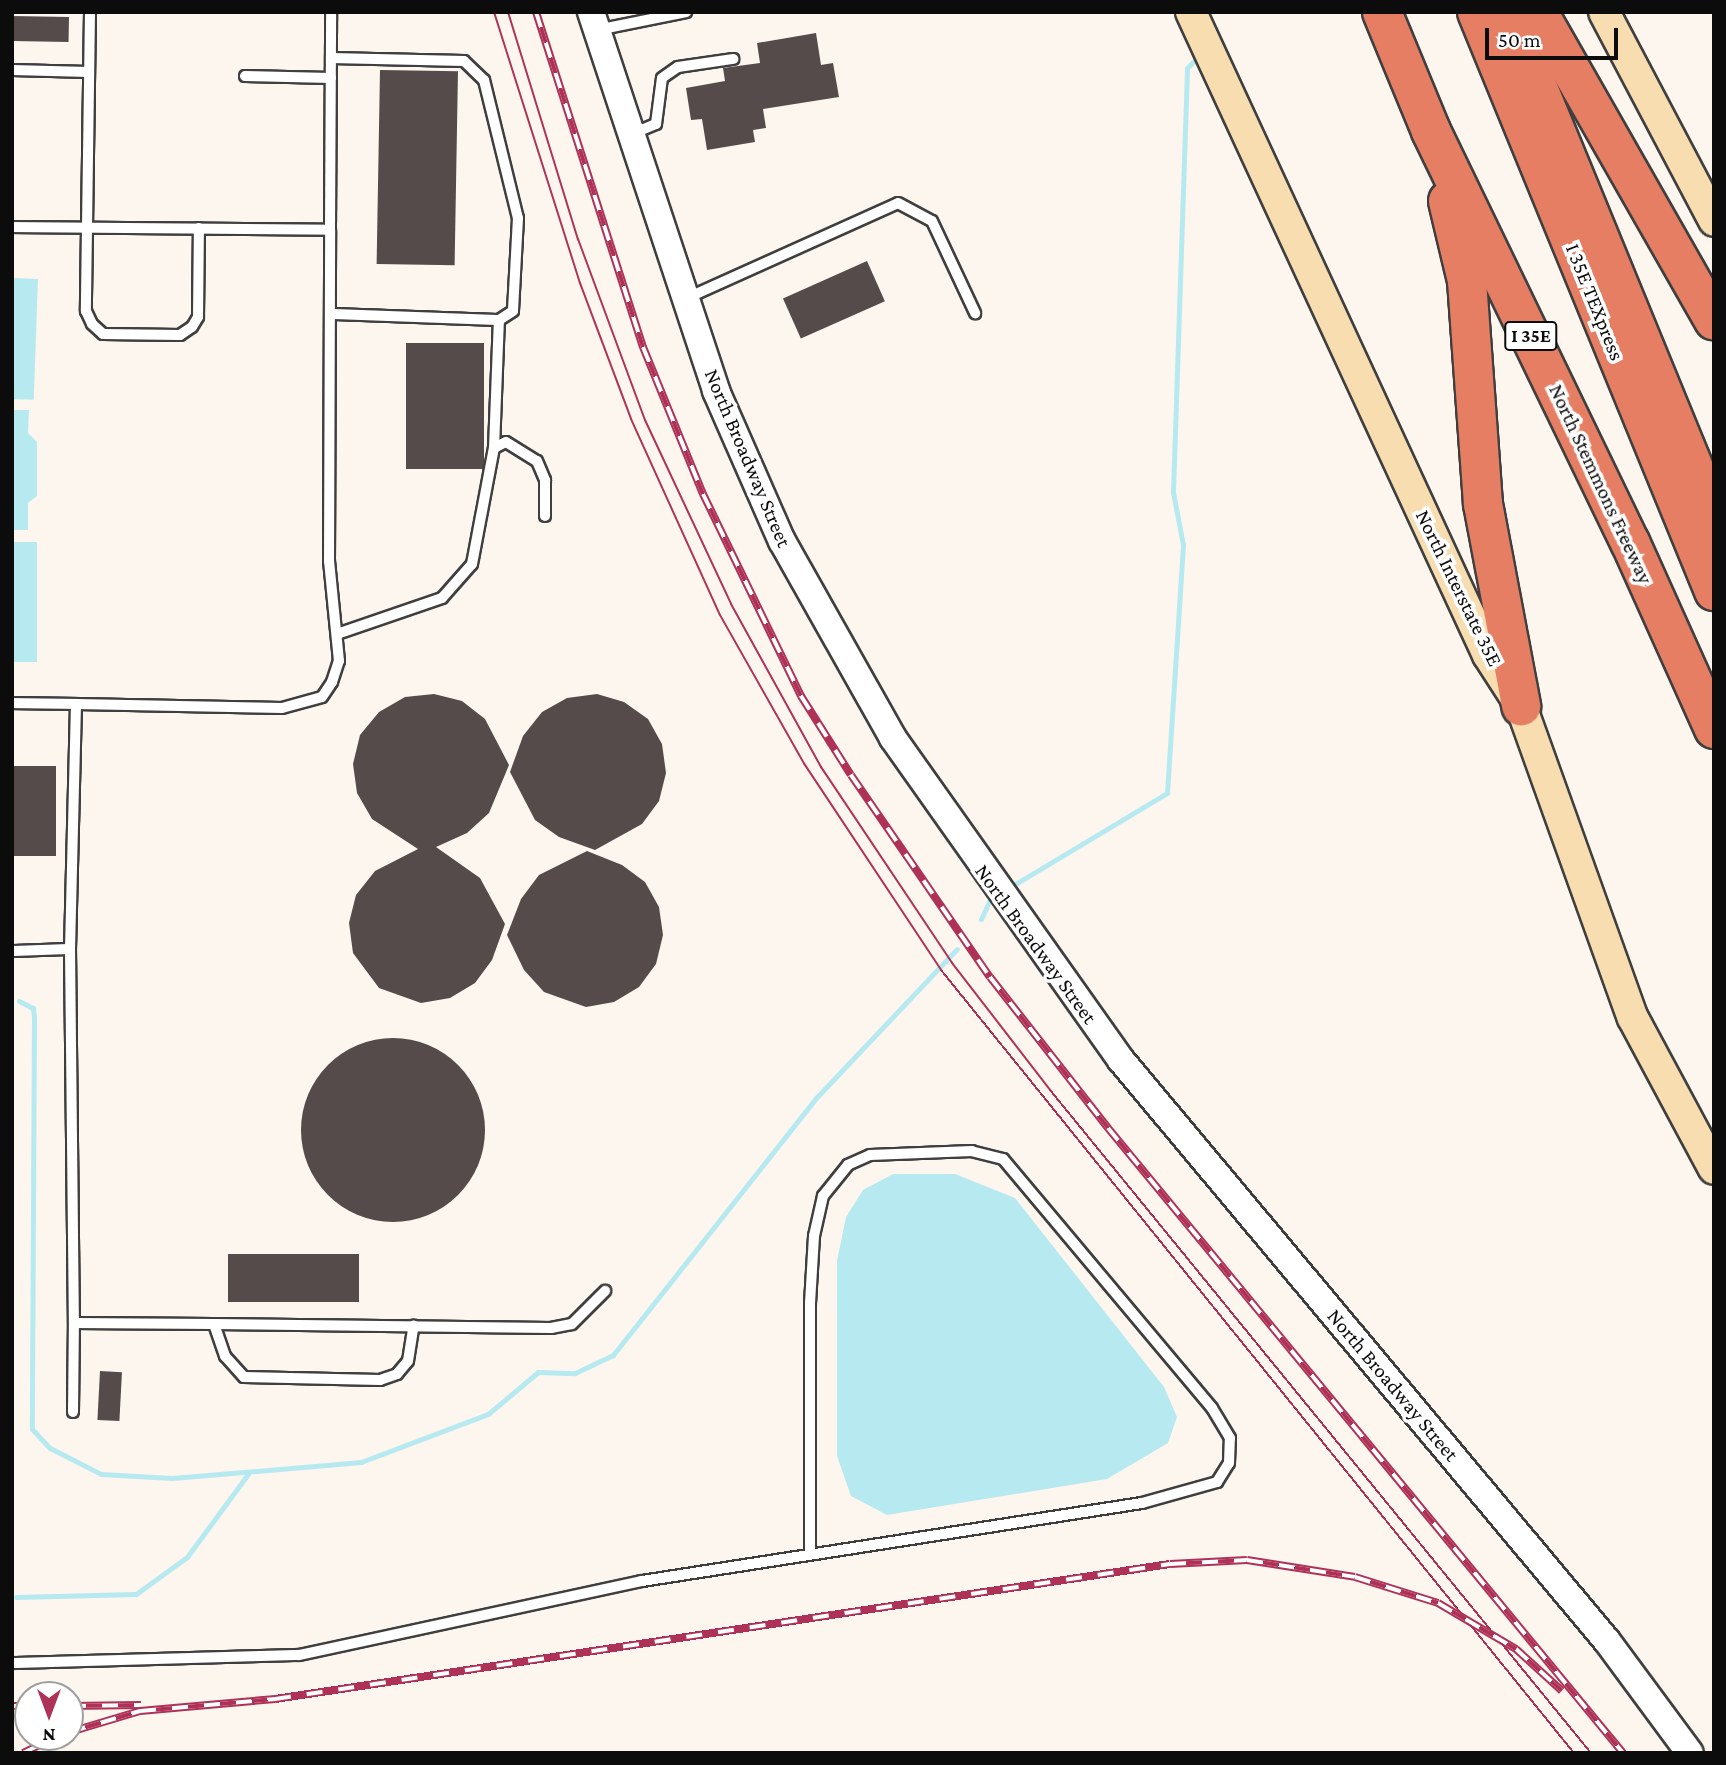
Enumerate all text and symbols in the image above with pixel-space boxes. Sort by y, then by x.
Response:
scale bar [1488,14,1621,58]
text: 50 m [1498,28,1541,52]
street label: I 35E TEXpress [1560,240,1630,364]
road number: I 35E [1503,320,1559,352]
street label: North Broadway Street [699,365,797,551]
street label: North Stemmons Freeway [1544,380,1658,588]
street label: North Interstate 35E [1410,506,1508,670]
street label: North Broadway Street [970,859,1102,1029]
street label: North Broadway Street [1322,1304,1464,1466]
north arrow [14,1681,84,1751]
text: N [43,1725,55,1746]

